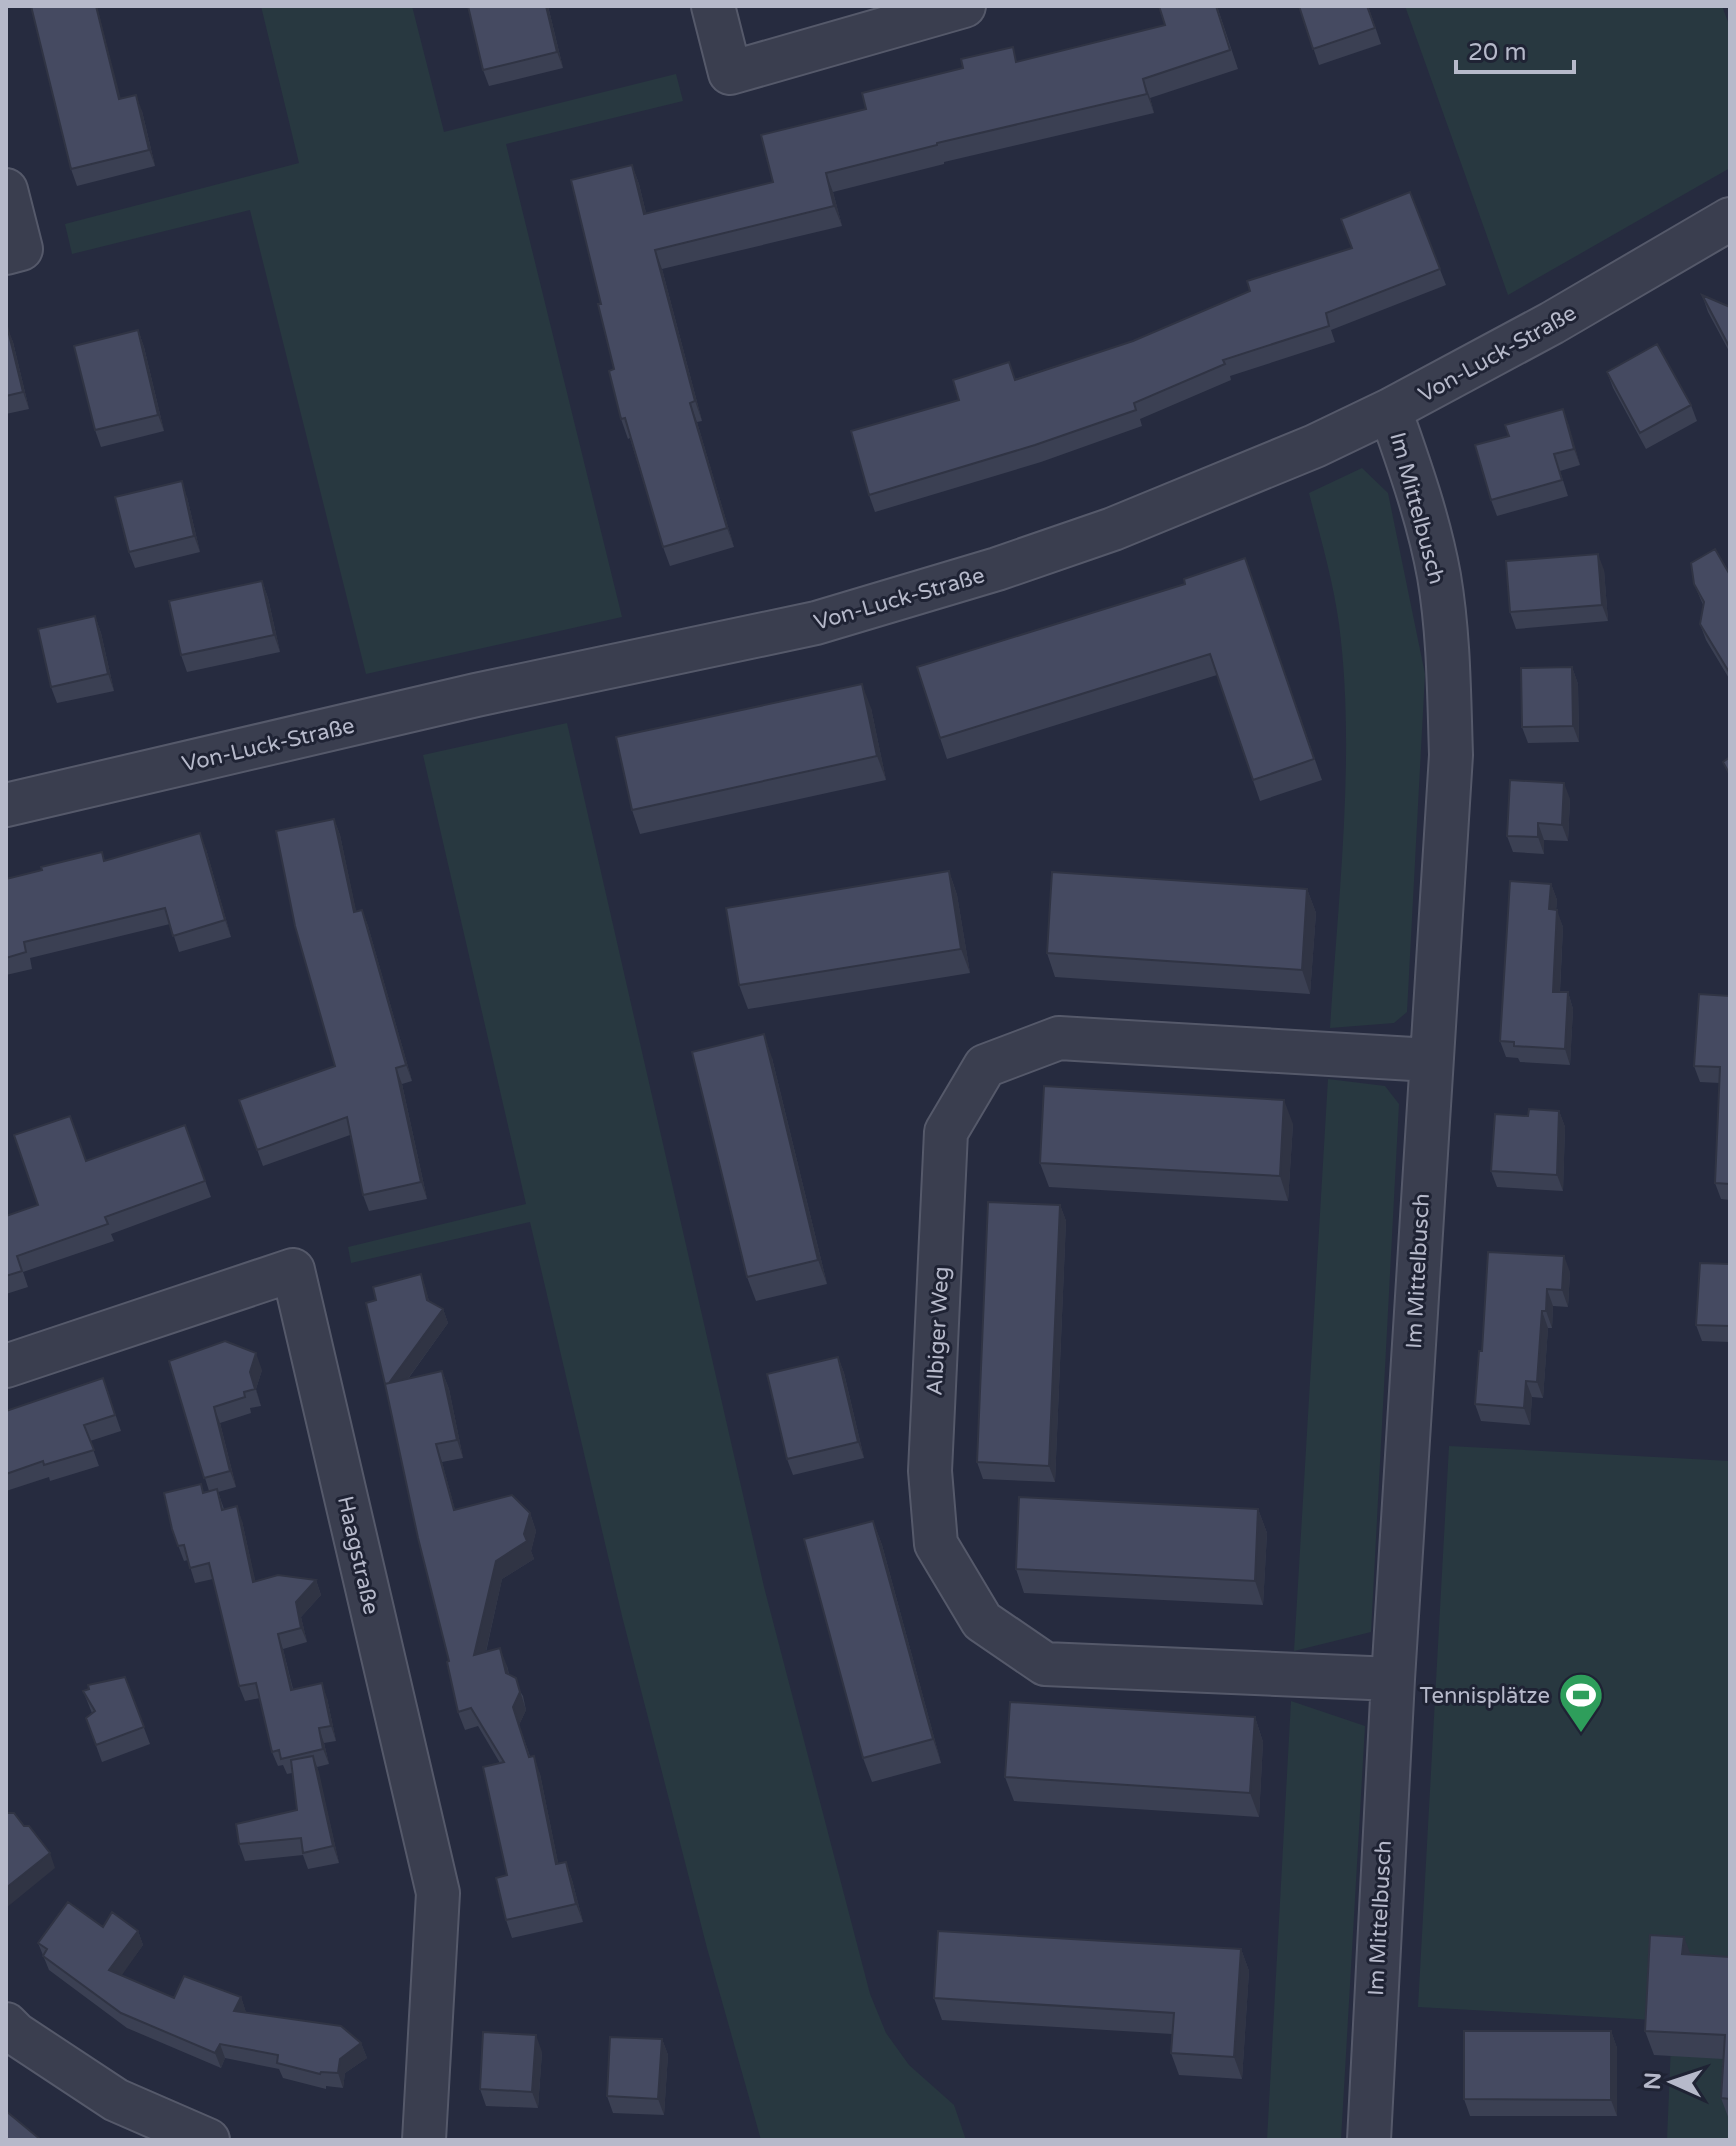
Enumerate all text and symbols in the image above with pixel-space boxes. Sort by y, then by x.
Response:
scale bar [1456,24,1574,74]
text: 20 m [1468,38,1526,67]
street label: Von-Luck-Straße [1414,300,1581,408]
street label: Im Mittelbusch [1384,430,1450,587]
street label: Von-Luck-Straße [811,562,988,636]
street label: Von-Luck-Straße [179,712,357,777]
street label: Im Mittelbusch [1401,1192,1435,1350]
street label: Albiger Weg [922,1266,954,1396]
street label: Haagstraße [332,1493,384,1617]
sports icon: Tennisplätze [1557,1671,1605,1734]
place label: Tennisplätze [1419,1683,1550,1709]
street label: Im Mittelbusch [1363,1839,1397,1997]
north arrow [1632,2042,1712,2122]
text: N [1640,2072,1666,2091]

